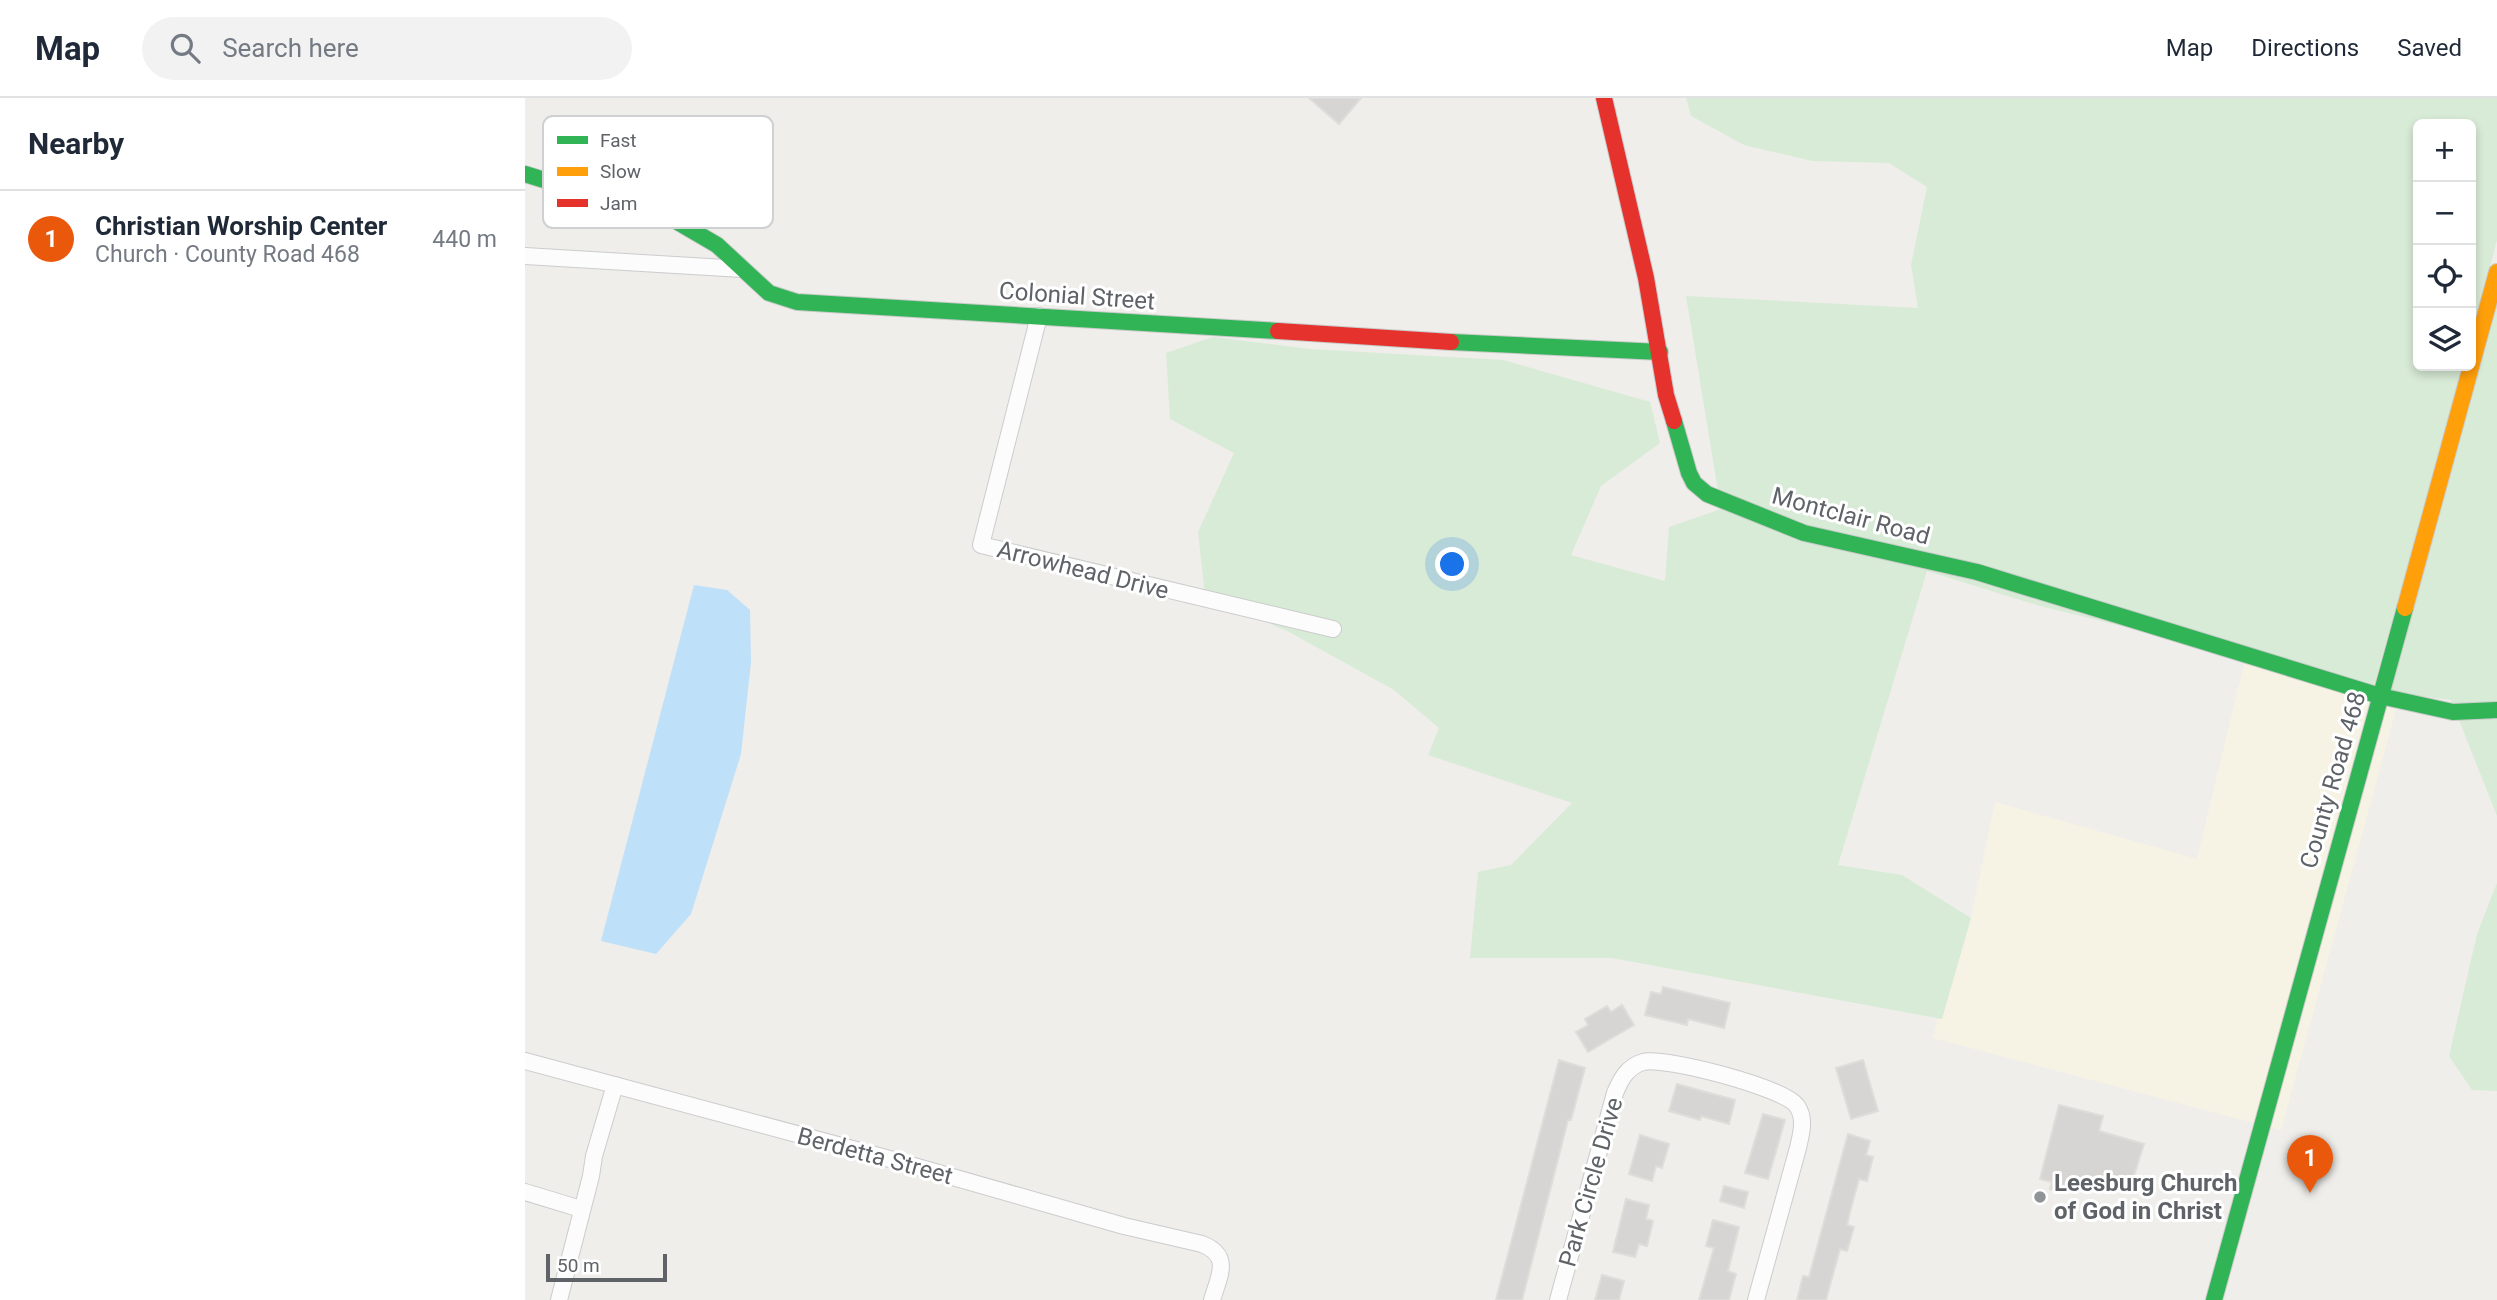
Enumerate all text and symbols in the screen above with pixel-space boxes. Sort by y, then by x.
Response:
search box [142,17,632,80]
text: Map [35,29,100,68]
icon: search [166,29,204,67]
text: Search here [222,33,359,63]
text: Map [2166,34,2213,62]
text: Directions [2251,34,2359,62]
text: Saved [2397,34,2462,62]
legend [543,116,773,228]
map controls [2413,119,2476,371]
button: + [2413,119,2476,182]
text: Nearby [28,126,124,161]
text: Fast [600,129,637,152]
text: Slow [600,160,641,183]
button: − [2413,182,2476,245]
text: Jam [600,192,637,215]
text: Christian Worship Center [95,211,387,241]
text: 1 [44,226,58,253]
text: 440 m [432,226,497,253]
text: Church · County Road 468 [95,241,360,268]
button: locate [2413,245,2476,308]
street label: Colonial Street [998,277,1156,315]
button: layers [2413,308,2476,371]
street label: Montclair Road [1769,481,1933,551]
street label: Arrowhead Drive [994,535,1172,605]
your location [1435,547,1469,581]
street label: County Road 468 [2294,688,2372,872]
street label: Park Circle Drive [1553,1094,1629,1270]
street label: Berdetta Street [794,1122,956,1190]
pin: 1 [2287,1135,2333,1193]
place label: Leesburg Church of God in Christ [2054,1169,2238,1225]
marker: Leesburg Church of God in Christ [2032,1189,2048,1205]
scale bar [546,1251,667,1283]
text: 50 m [557,1254,600,1277]

